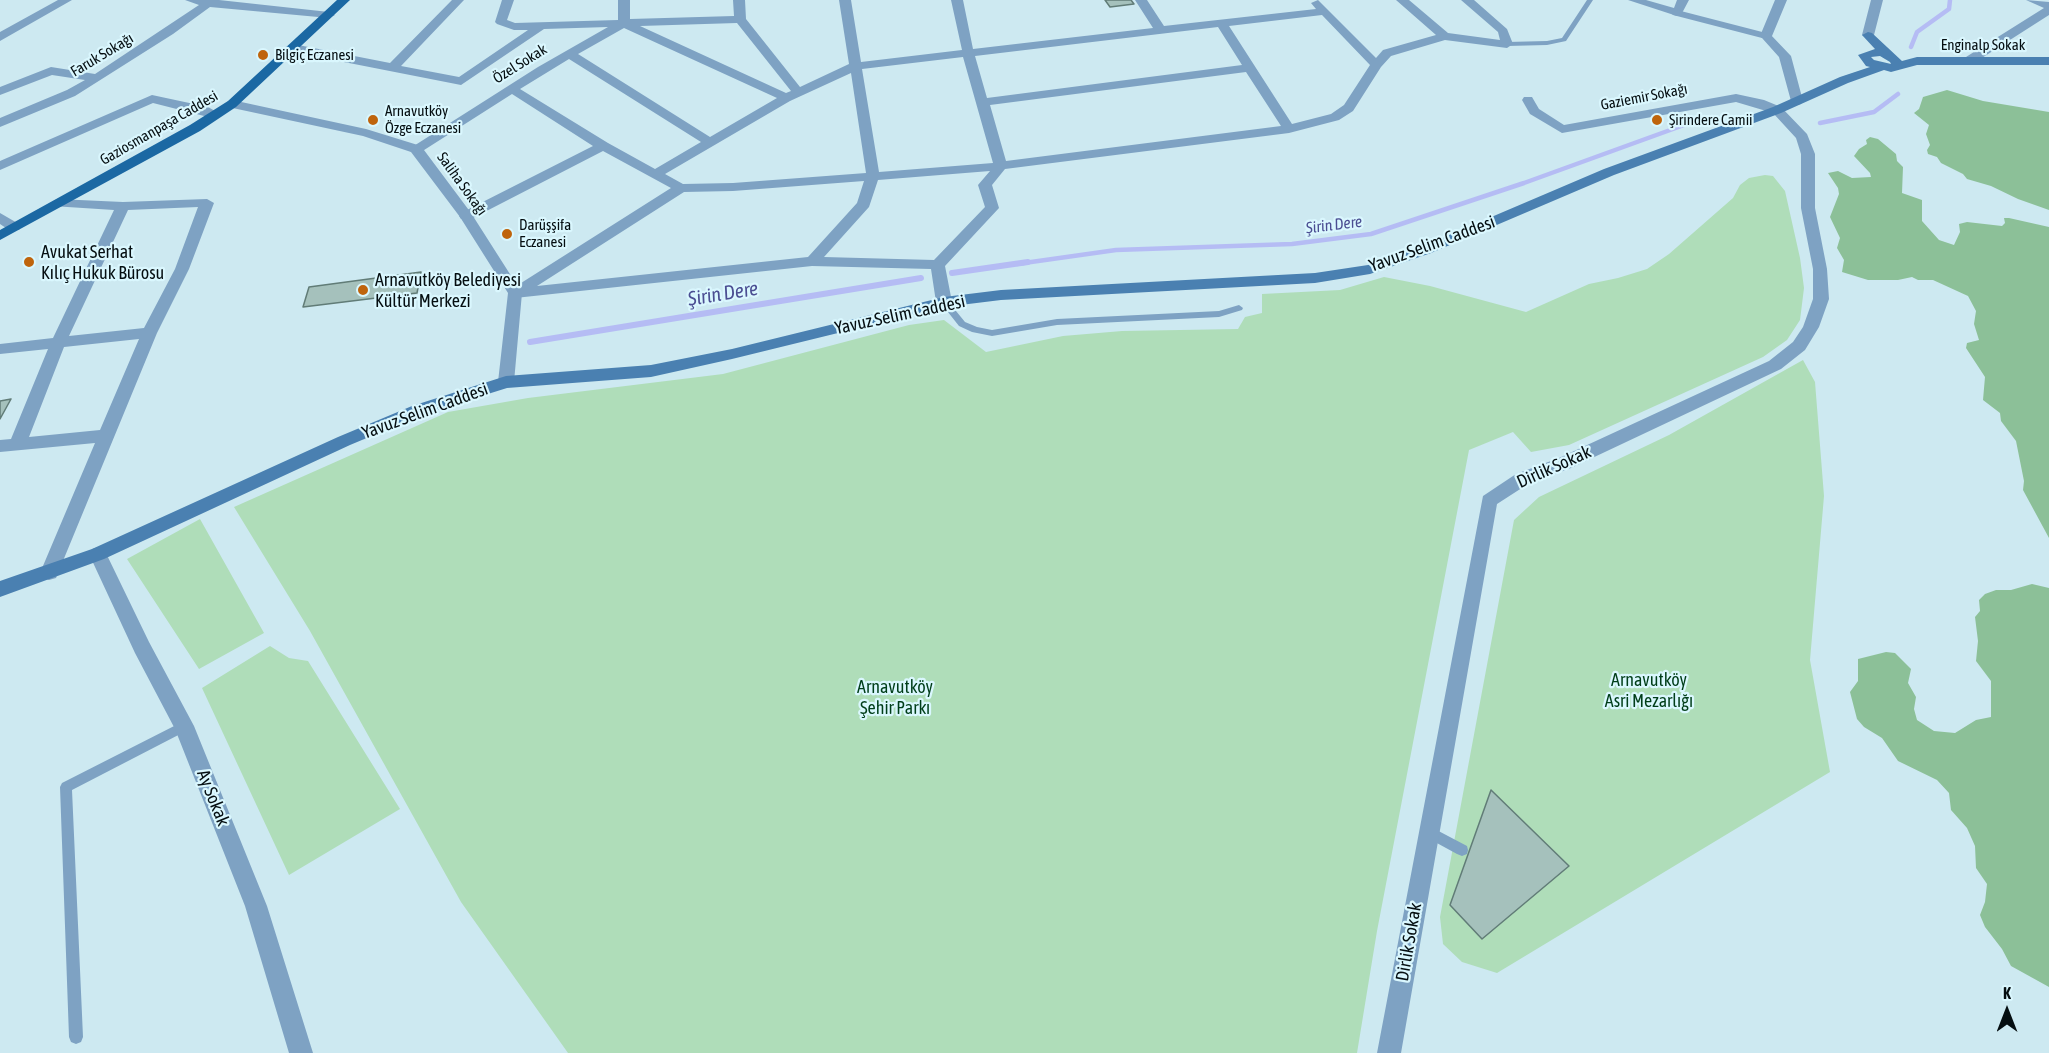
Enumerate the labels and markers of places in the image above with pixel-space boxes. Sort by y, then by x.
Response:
place label: Bilgiç Eczanesi [275,46,354,64]
marker: Bilgiç Eczanesi [256,48,270,62]
place label: Arnavutköy Özge Eczanesi [385,102,461,137]
place label: Şirindere Camii [1669,111,1753,129]
marker: Arnavutköy Özge Eczanesi [366,113,380,127]
marker: Şirindere Camii [1650,113,1664,127]
place label: Darüşşifa Eczanesi [519,216,571,251]
marker: Darüşşifa Eczanesi [500,227,514,241]
place label: Avukat Serhat Kılıç Hukuk Bürosu [41,241,164,284]
marker: Avukat Serhat Kılıç Hukuk Bürosu [22,255,36,269]
place label: Arnavutköy Belediyesi Kültür Merkezi [375,269,521,312]
marker: Arnavutköy Belediyesi Kültür Merkezi [356,283,370,297]

